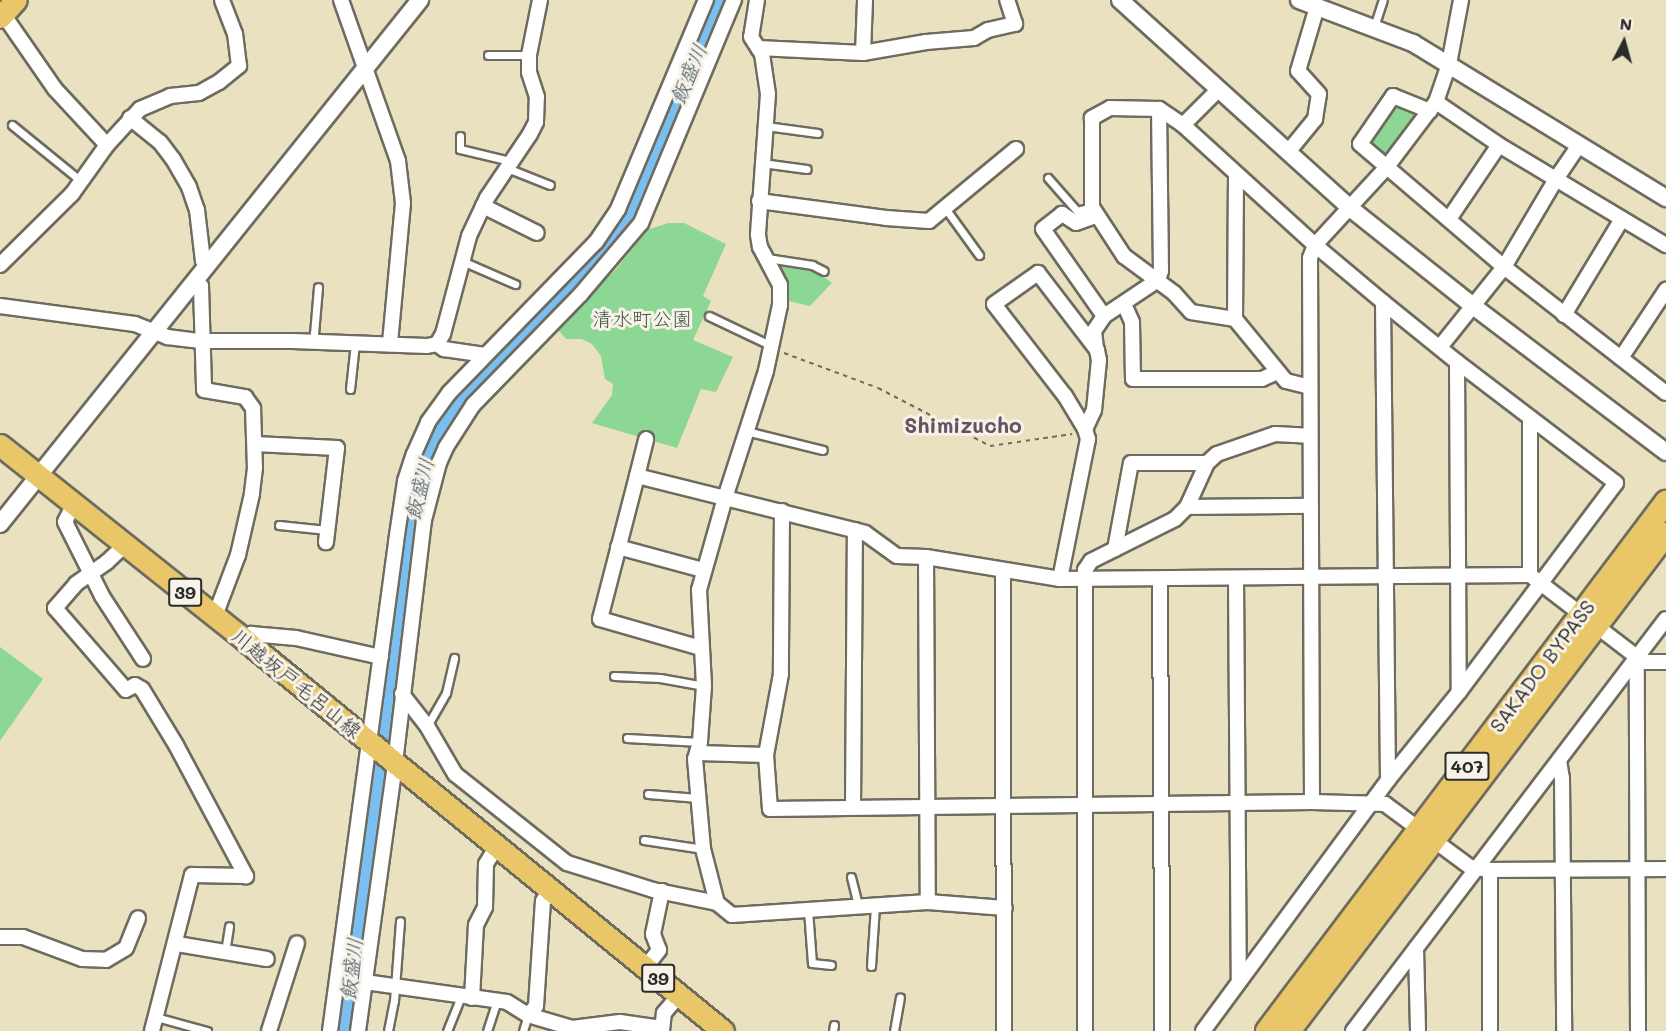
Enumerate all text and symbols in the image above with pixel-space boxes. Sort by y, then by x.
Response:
north arrow [1594,12,1654,72]
text: N [1619,13,1633,35]
water label: 飯盛川 [664,40,712,108]
park label: 清水町公園 [592,306,692,330]
district label: Shimizucho [904,412,1022,438]
water label: 飯盛川 [399,455,439,523]
road number: 39 [167,577,203,607]
street label: SAKADO BYPASS [1484,595,1600,737]
street label: 川越坂戸毛呂山線 [227,623,367,743]
road number: 407 [1443,751,1491,781]
water label: 飯盛川 [335,936,367,1002]
road number: 39 [640,963,676,993]

